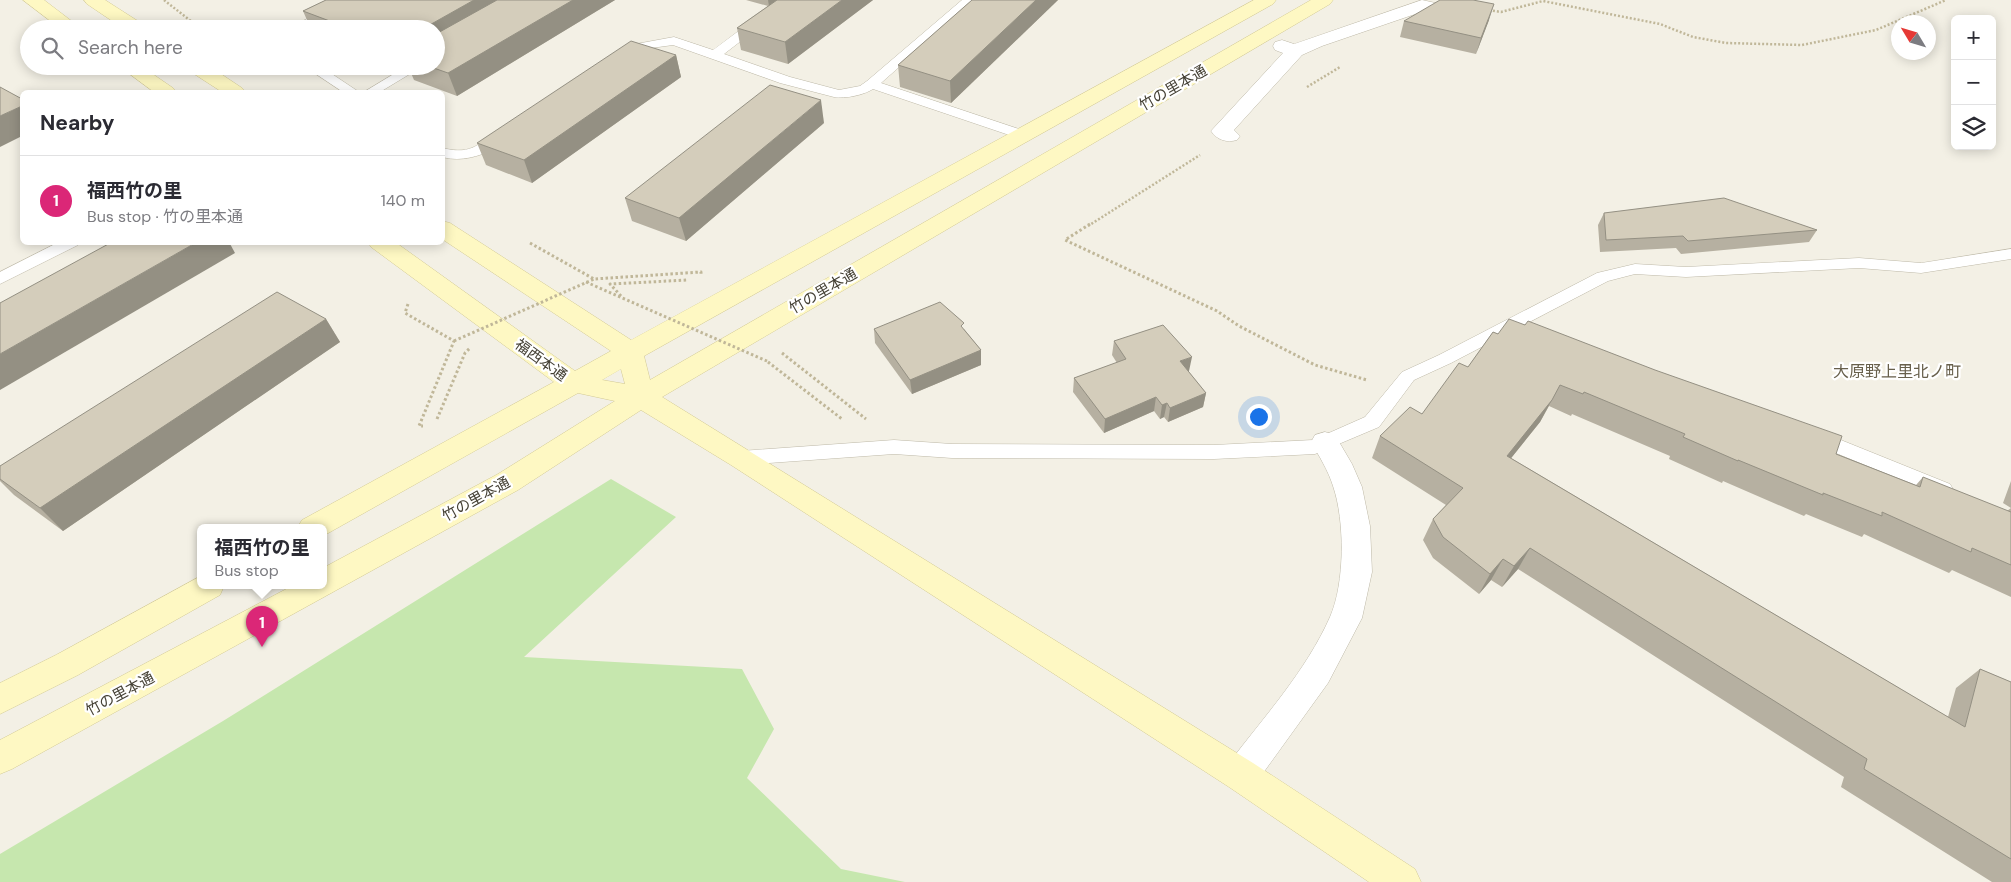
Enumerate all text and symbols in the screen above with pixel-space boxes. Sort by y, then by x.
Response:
north arrow [1891,15,1936,60]
map controls [1951,15,1996,150]
button: + [1951,15,1996,60]
search box [20,20,445,75]
icon: search [38,34,66,62]
text: Search here [78,35,183,60]
button: − [1951,60,1996,105]
street label: 竹の里本通 [1136,61,1210,115]
button: layers [1951,105,1996,150]
text: Nearby [40,109,114,137]
text: 福西竹の里 [87,178,182,203]
text: 1 [53,190,59,211]
text: 140 m [381,190,425,211]
text: Bus stop · 竹の里本通 [87,206,243,227]
street label: 竹の里本通 [786,264,860,318]
street label: 福西本通 [511,334,571,386]
district label: 大原野上里北ノ町 [1833,361,1961,382]
your location [1246,404,1272,430]
street label: 竹の里本通 [438,472,514,526]
popup [197,524,327,589]
text: 福西竹の里 [214,535,310,560]
text: Bus stop [214,560,279,581]
pin: 1 [246,606,278,647]
street label: 竹の里本通 [82,668,158,720]

